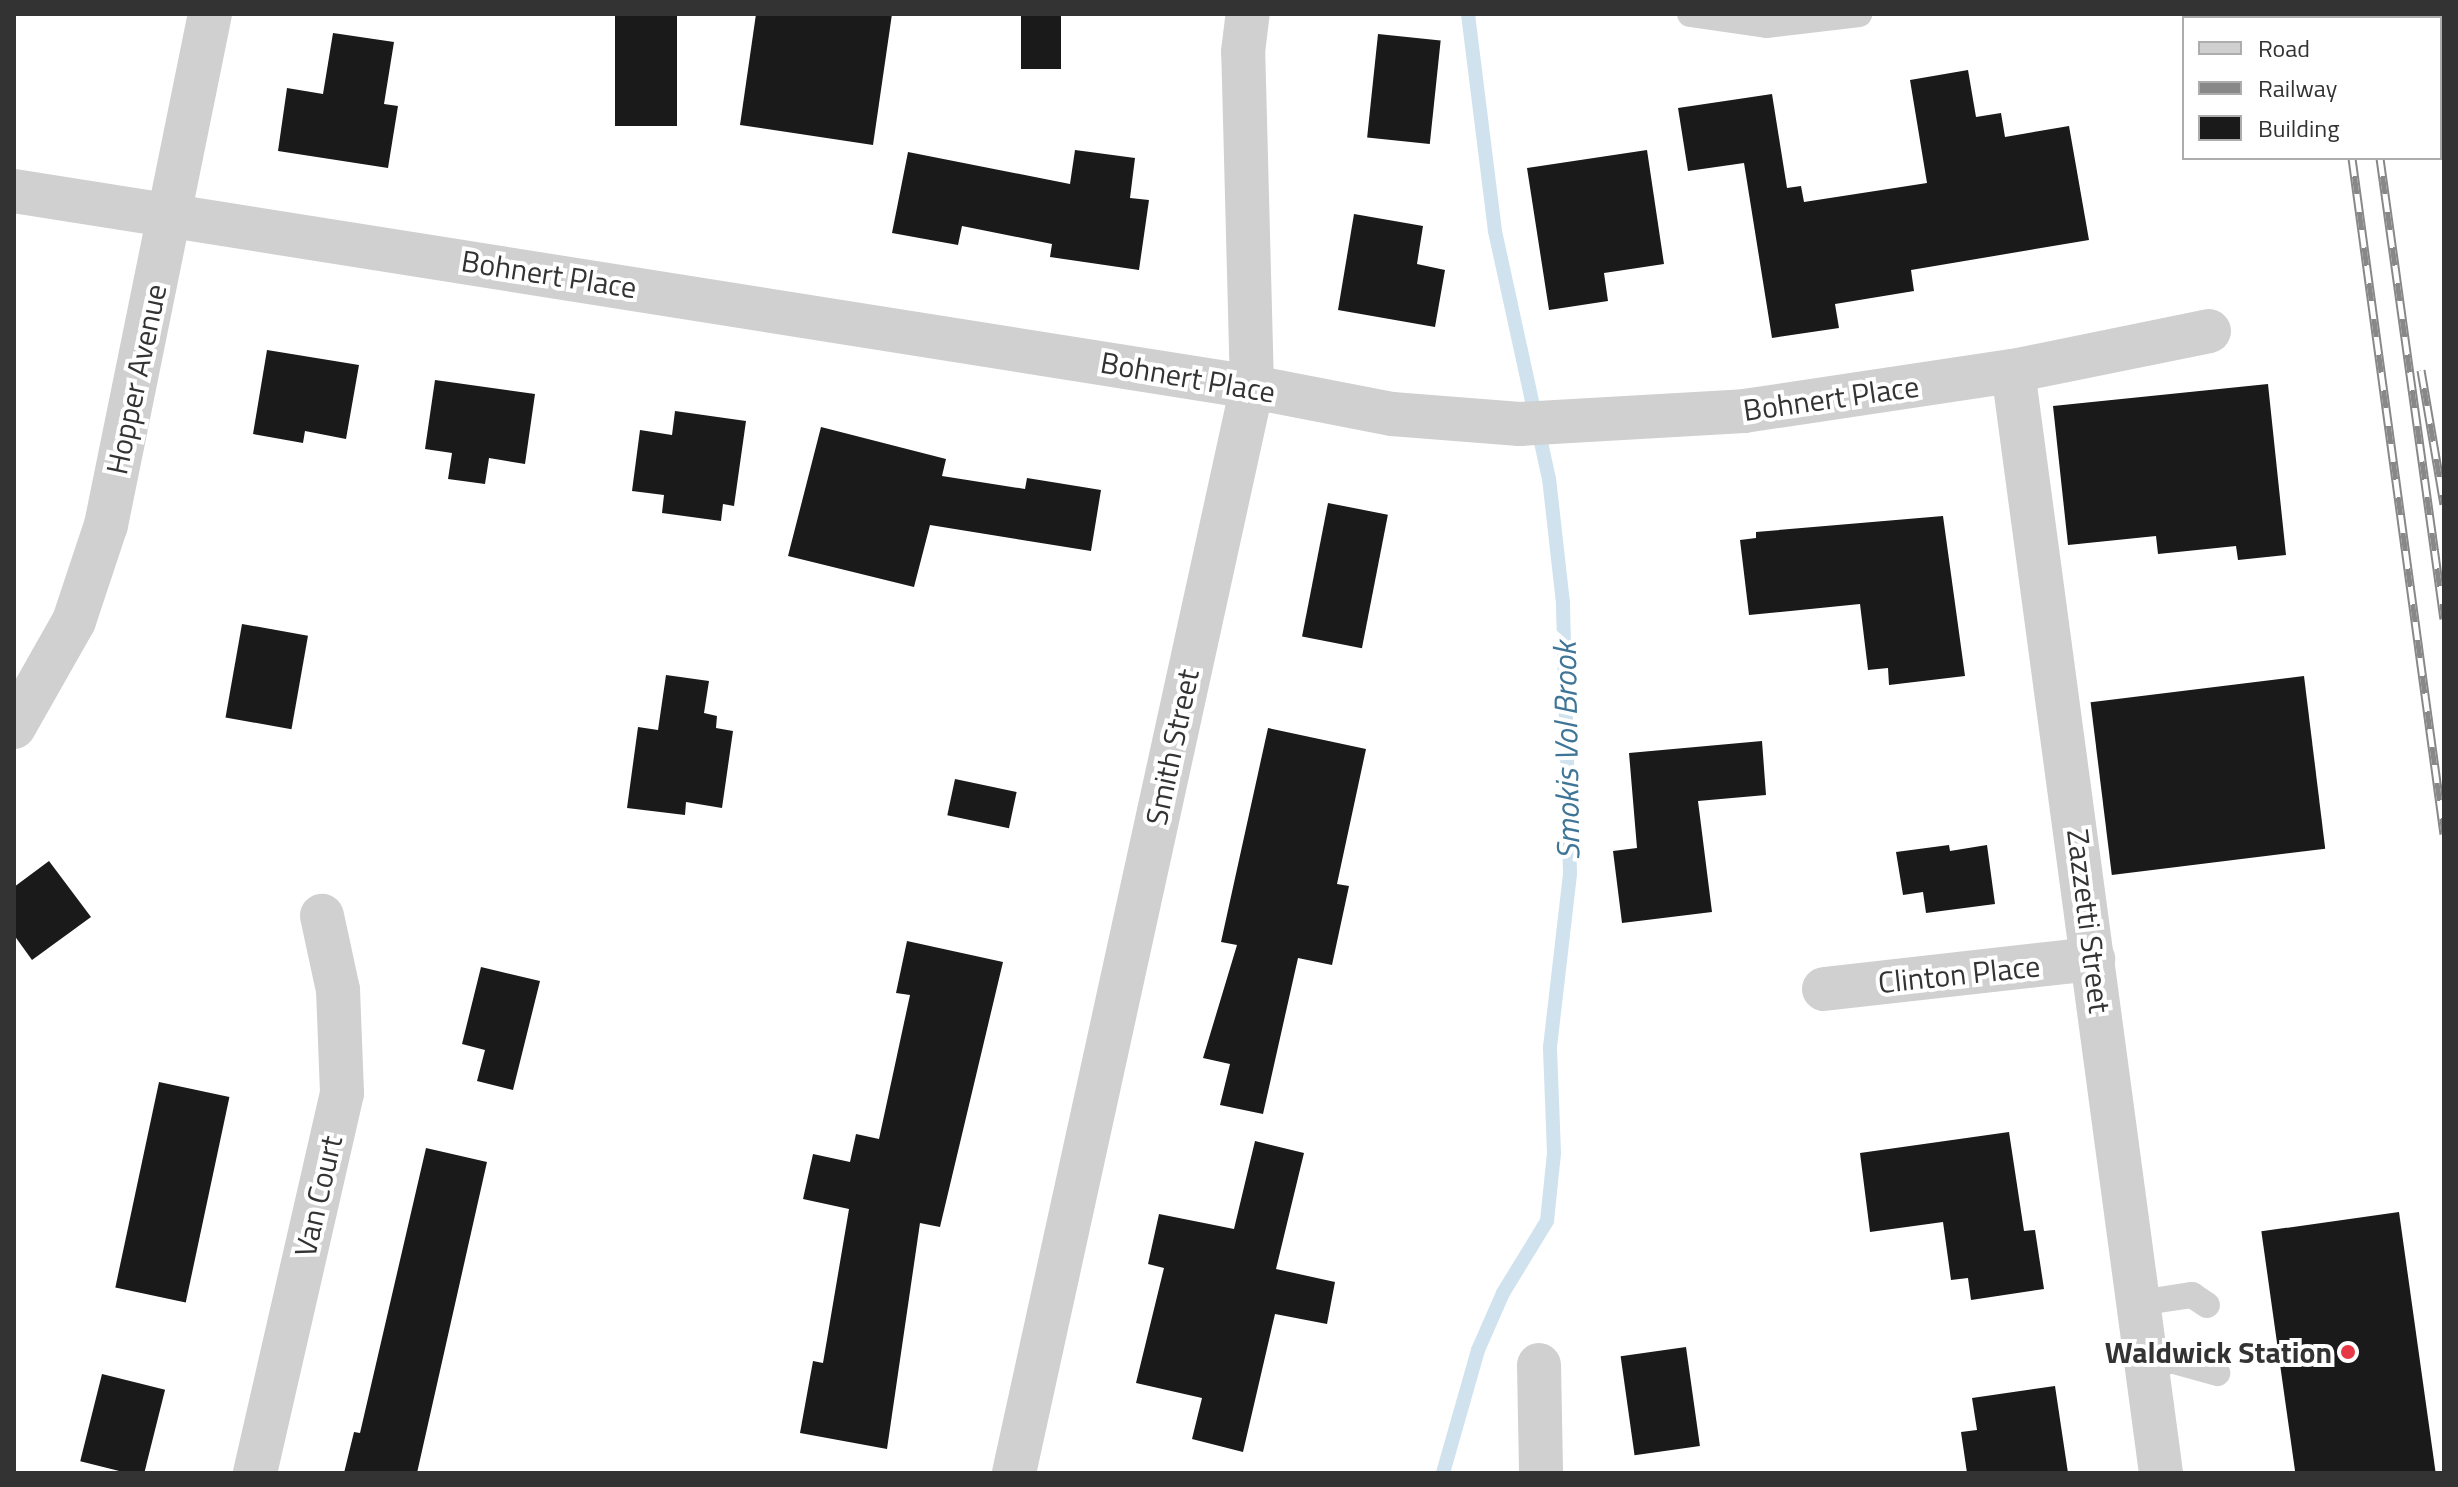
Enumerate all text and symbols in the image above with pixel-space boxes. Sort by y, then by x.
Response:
legend [2182,16,2442,160]
text: Road [2258,30,2310,66]
text: Railway [2258,70,2337,106]
text: Building [2258,110,2340,146]
street label: Bohnert Place [459,242,639,306]
street label: Hopper Avenue [98,281,174,477]
street label: Bohnert Place [1098,344,1278,410]
street label: Bohnert Place [1741,368,1921,428]
water label: Smokis Vol Brook [1545,641,1587,861]
street label: Smith Street [1138,666,1206,828]
street label: Zazzetti Street [2060,827,2118,1015]
street label: Clinton Place [1876,948,2042,1000]
street label: Van Court [287,1132,349,1260]
place label: Waldwick Station [2105,1334,2332,1370]
marker: Waldwick Station [2339,1343,2357,1361]

